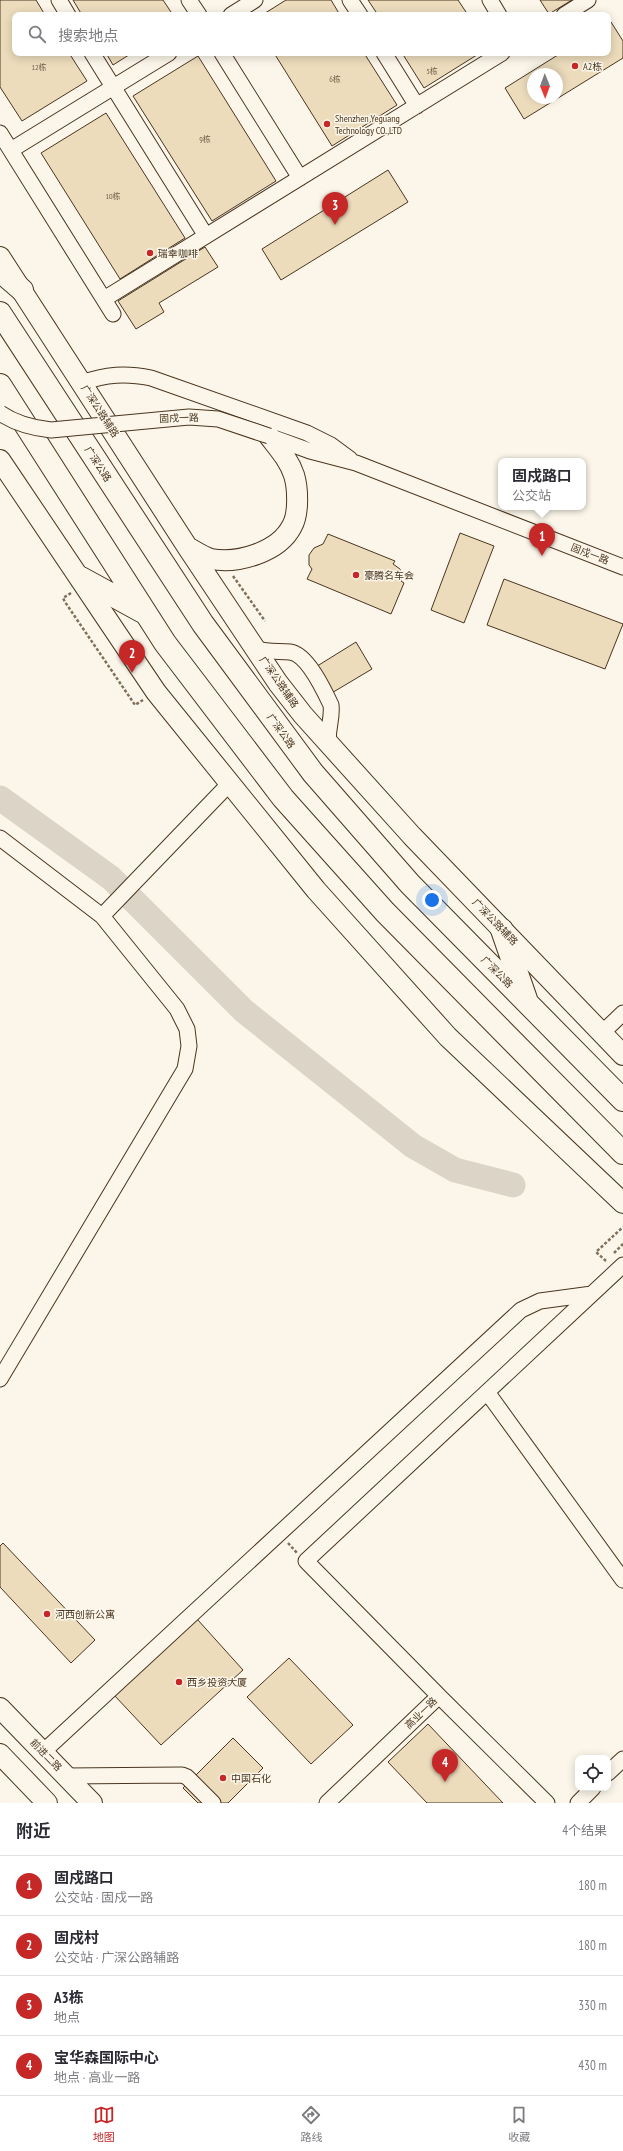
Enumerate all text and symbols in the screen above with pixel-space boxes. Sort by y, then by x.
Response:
search box [12,12,611,56]
icon: search [26,23,48,45]
text: 搜索地点 [58,26,118,45]
place label: A2栋 [583,60,602,73]
marker: A2栋 [570,61,580,71]
house number: 12栋 [31,62,47,72]
house number: 5栋 [426,66,438,76]
north arrow [527,68,563,104]
house number: 6栋 [329,74,341,84]
place label: Shenzhen Yeguang Technology CO.,LTD [335,112,402,137]
marker: Shenzhen Yeguang Technology CO.,LTD [322,119,332,129]
house number: 9栋 [199,134,211,144]
house number: 10栋 [105,191,121,201]
pin: 3 [322,192,348,225]
place label: 瑞幸咖啡 [158,247,198,260]
marker: 瑞幸咖啡 [145,248,155,258]
street label: 广深公路辅路 [78,382,122,440]
street label: 固戍一路 [159,411,199,425]
street label: 广深公路 [82,444,114,484]
popup [498,458,586,510]
text: 固戍路口 [512,466,572,485]
text: 公交站 [512,487,551,504]
pin: 1 [529,523,555,556]
street label: 固戍一路 [569,541,611,567]
place label: 豪腾名车会 [364,569,414,582]
marker: 豪腾名车会 [351,570,361,580]
pin: 2 [119,640,145,673]
street label: 广深公路辅路 [256,654,302,710]
street label: 广深公路 [264,711,298,751]
your location [422,890,442,910]
street label: 广深公路辅路 [469,896,521,948]
street label: 广深公路 [478,953,516,991]
place label: 河西创新公寓 [55,1608,115,1621]
marker: 河西创新公寓 [42,1609,52,1619]
place label: 西乡投资大厦 [187,1676,247,1689]
marker: 西乡投资大厦 [174,1677,184,1687]
street label: 高业一路 [402,1694,440,1732]
street label: 前进二路 [27,1736,65,1774]
pin: 4 [432,1749,458,1782]
map controls [575,1755,611,1791]
button: locate [575,1755,611,1791]
place label: 中国石化 [231,1772,271,1785]
marker: 中国石化 [218,1773,228,1783]
text: 附近 [16,1820,50,1842]
text: 4个结果 [562,1822,607,1839]
text: 固戍路口 [54,1868,114,1887]
text: 1 [26,1877,32,1894]
text: 180 m [578,1877,607,1894]
text: 公交站 · 固戍一路 [54,1889,153,1906]
text: 固戍村 [54,1928,99,1947]
text: 2 [26,1937,32,1954]
text: 180 m [578,1937,607,1954]
text: 公交站 · 广深公路辅路 [54,1949,179,1966]
text: A3栋 [54,1988,84,2007]
text: 3 [26,1997,32,2014]
text: 330 m [578,1997,607,2014]
text: 地点 [54,2009,80,2026]
text: 宝华森国际中心 [54,2048,159,2067]
text: 4 [26,2057,32,2074]
text: 430 m [578,2057,607,2074]
text: 地点 · 高业一路 [54,2069,140,2086]
tab: 地图 [93,2104,115,2144]
tab: 路线 [300,2104,322,2144]
tab: 收藏 [508,2104,530,2144]

